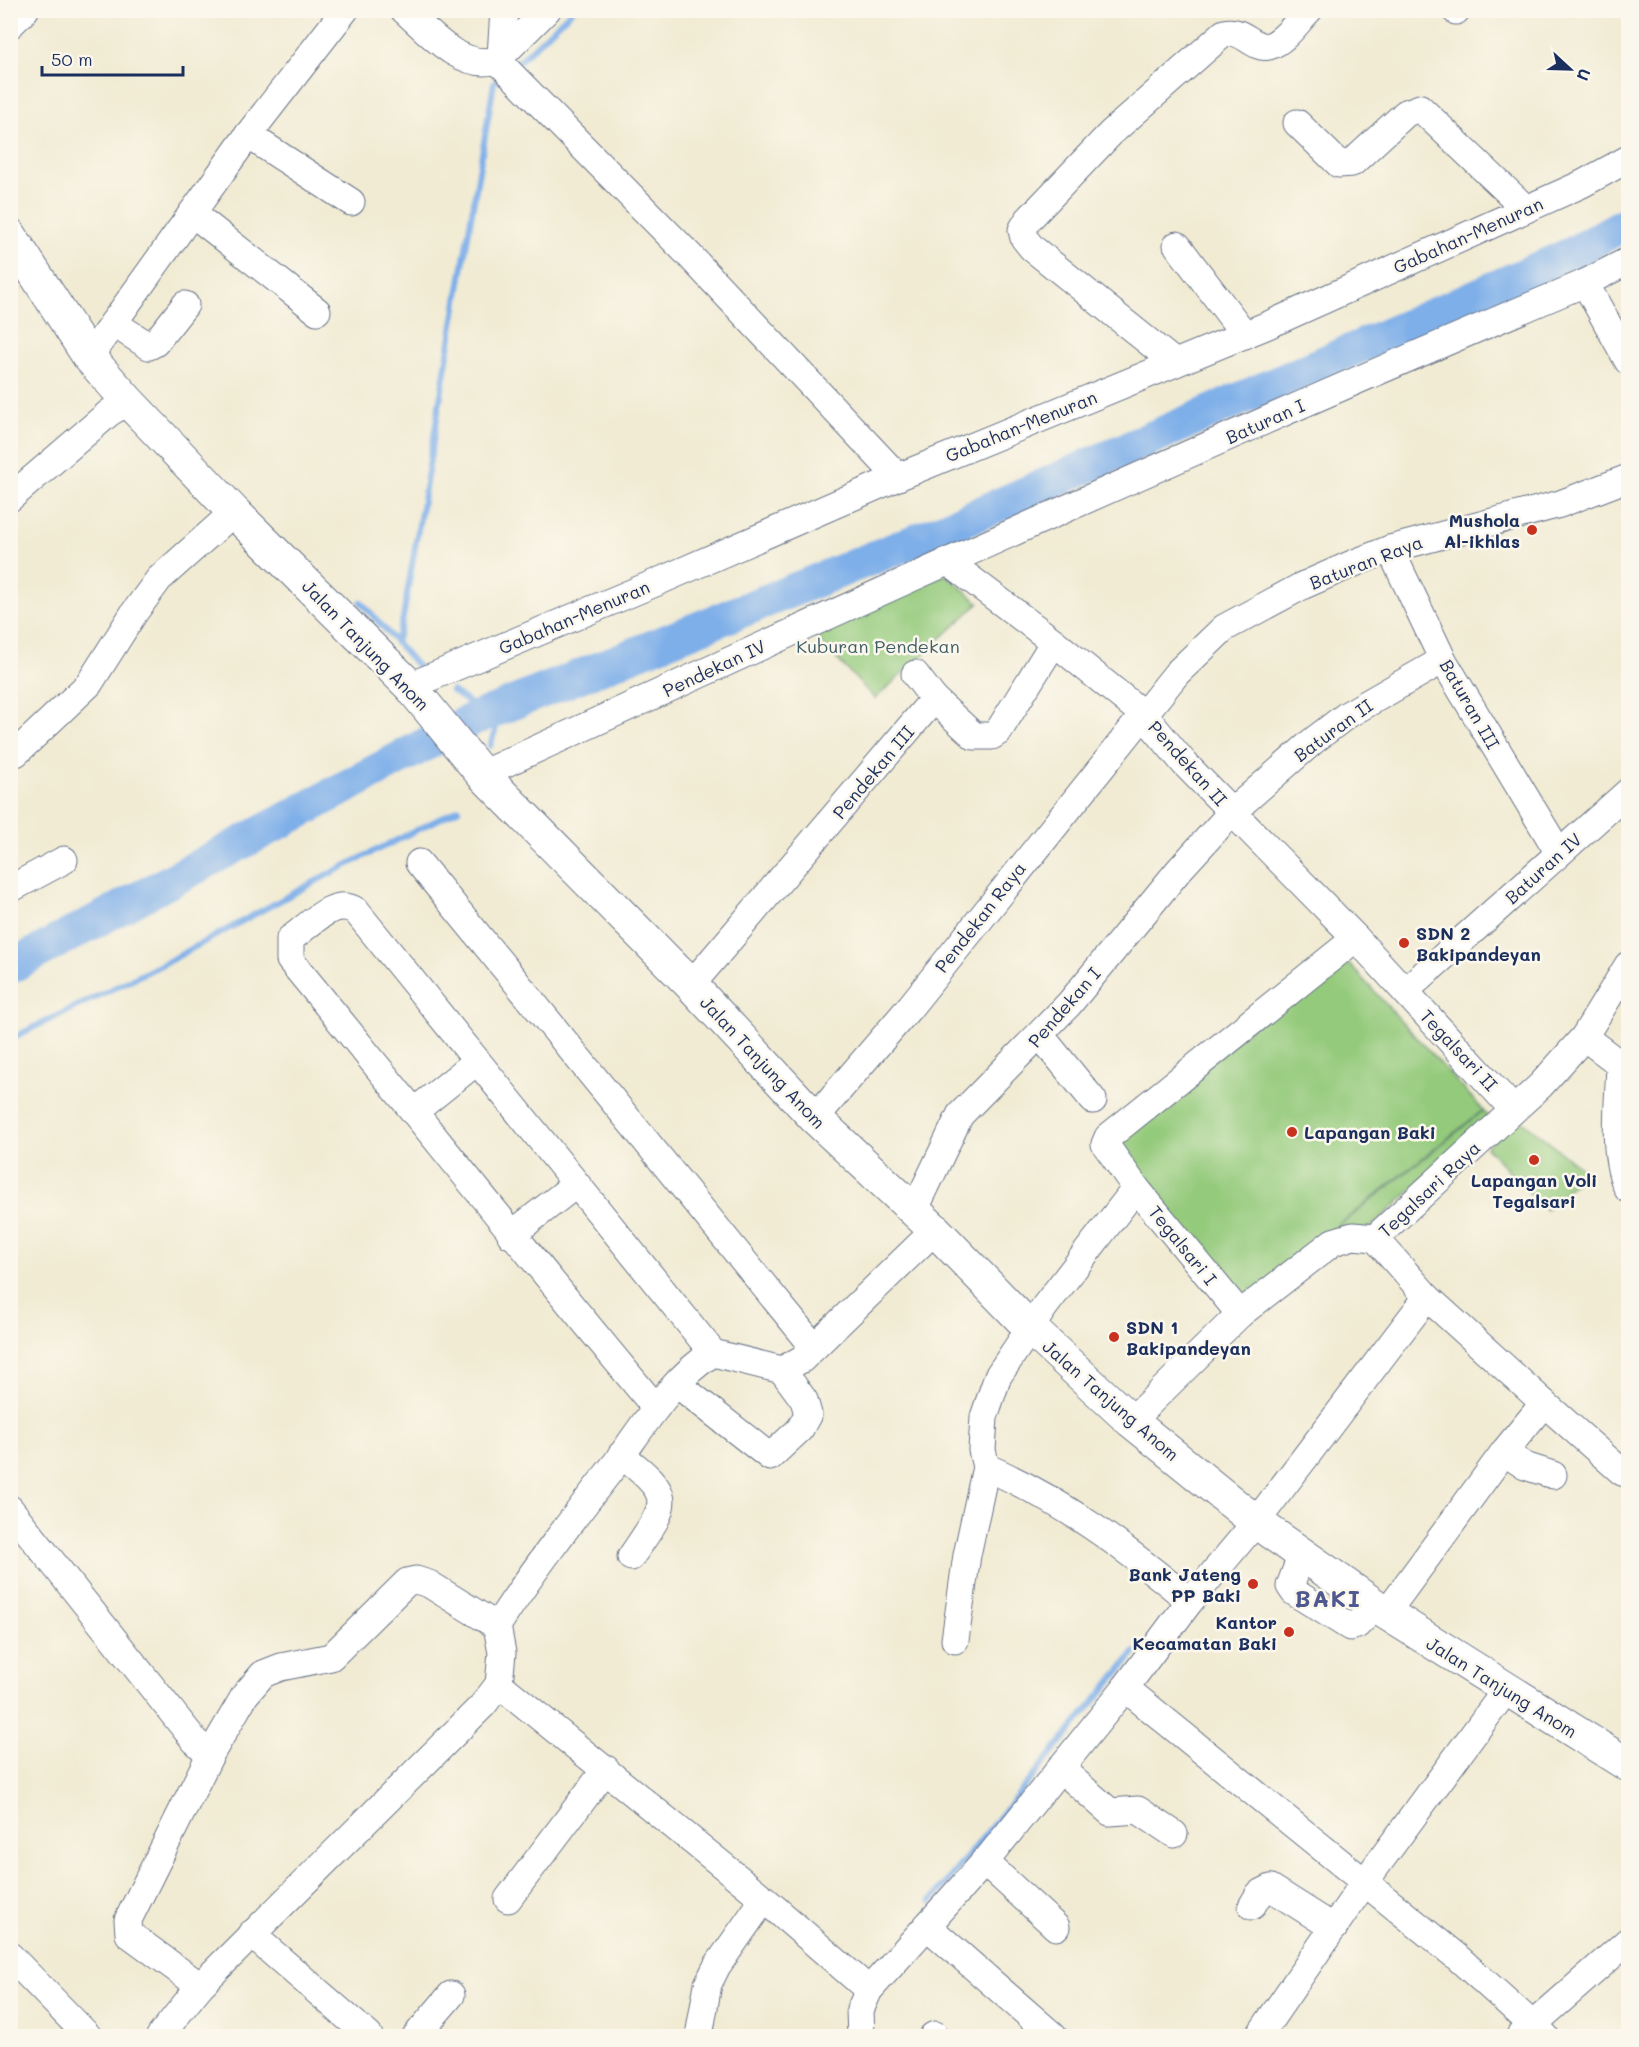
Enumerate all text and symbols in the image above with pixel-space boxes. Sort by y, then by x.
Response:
scale bar [42,39,183,77]
north arrow [1540,39,1600,99]
text: 50 m [51,47,93,71]
text: U [1573,66,1596,84]
street label: Gabahan-Menuran [1389,191,1547,279]
street label: Gabahan-Menuran [942,385,1100,467]
street label: Baturan I [1222,393,1308,449]
place label: Mushola Al-ikhlas [1444,508,1520,553]
marker: Mushola Al-ikhlas [1525,523,1539,537]
street label: Baturan Raya [1306,529,1426,595]
street label: Jalan Tanjung Anom [297,574,435,716]
street label: Gabahan-Menuran [495,574,653,660]
street label: Pendekan IV [659,634,769,702]
park label: Kuburan Pendekan [796,634,960,658]
street label: Baturan III [1435,655,1505,753]
street label: Baturan II [1289,693,1377,767]
street label: Pendekan II [1143,715,1233,811]
street label: Pendekan III [827,720,919,824]
street label: Baturan IV [1499,827,1587,909]
street label: Pendekan Raya [929,857,1031,977]
place label: SDN 2 Bakipandeyan [1416,921,1541,966]
marker: SDN 2 Bakipandeyan [1397,936,1411,950]
street label: Pendekan I [1022,962,1106,1052]
street label: Jalan Tanjung Anom [695,990,831,1134]
street label: Tegalsari II [1415,1004,1503,1096]
place label: Lapangan Baki [1304,1120,1436,1144]
marker: Lapangan Baki [1285,1125,1299,1139]
street label: Tegalsari Raya [1373,1136,1485,1242]
marker: Lapangan Voli Tegalsari [1527,1153,1541,1167]
place label: Lapangan Voli Tegalsari [1471,1168,1597,1213]
street label: Tegalsari I [1144,1200,1222,1290]
place label: SDN 1 Bakipandeyan [1126,1315,1251,1360]
marker: SDN 1 Bakipandeyan [1107,1330,1121,1344]
street label: Jalan Tanjung Anom [1038,1334,1184,1466]
place label: Bank Jateng PP Baki [1129,1562,1241,1607]
marker: Bank Jateng PP Baki [1246,1577,1260,1591]
district label: BAKI [1295,1582,1361,1613]
place label: Kantor Kecamatan Baki [1132,1610,1277,1655]
marker: Kantor Kecamatan Baki [1282,1625,1296,1639]
street label: Jalan Tanjung Anom [1422,1631,1582,1743]

